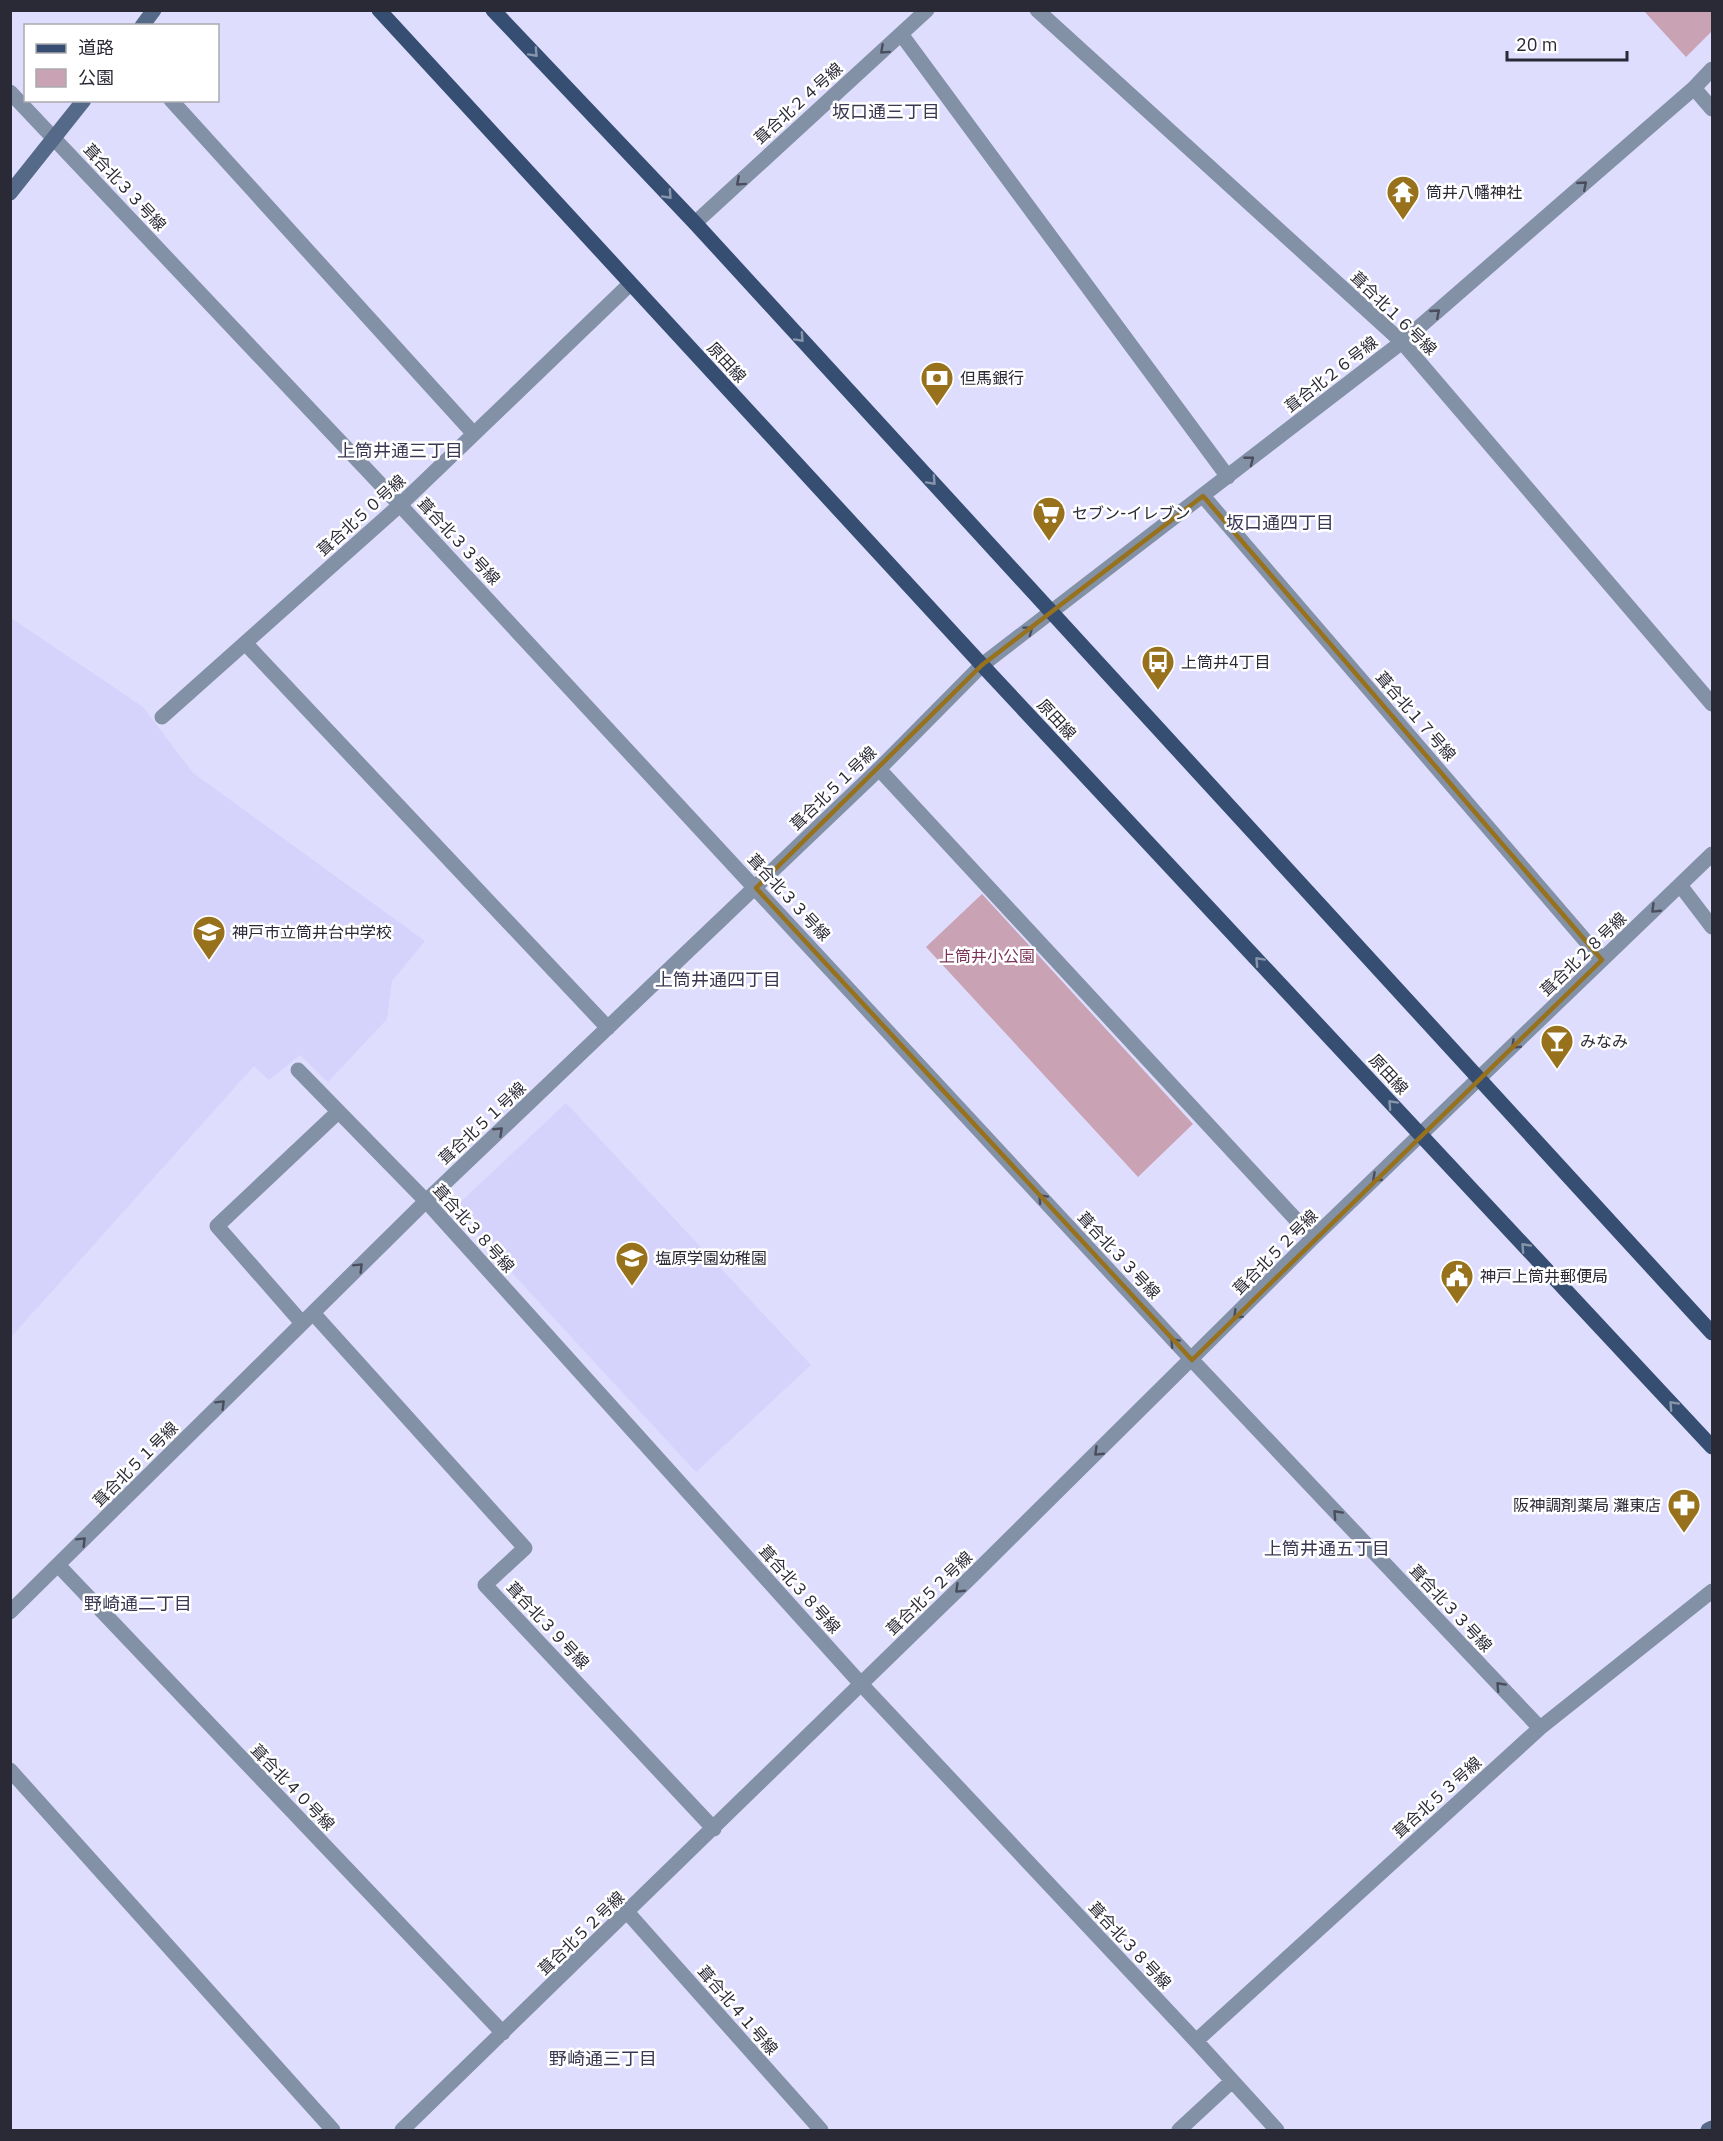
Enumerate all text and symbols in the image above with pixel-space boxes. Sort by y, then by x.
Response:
legend [24,24,219,102]
scale bar [1507,24,1627,62]
text: 20 m [1516,33,1558,56]
text: 道路 [78,36,114,59]
one-way arrow [880,43,890,54]
one-way arrow [526,46,537,57]
street label: 葺合北２４号線 [750,58,846,148]
text: 公園 [78,66,114,89]
district label: 坂口通三丁目 [832,100,940,123]
street label: 葺合北３３号線 [79,139,171,235]
one-way arrow [736,174,747,185]
temple icon: 筒井八幡神社 [1385,174,1421,221]
one-way arrow [1576,181,1587,192]
place label: 筒井八幡神社 [1426,182,1522,202]
one-way arrow [660,187,671,198]
street label: 葺合北１６号線 [1347,267,1441,359]
one-way arrow [1429,309,1440,320]
one-way arrow [793,331,804,342]
street label: 葺合北２６号線 [1281,332,1381,416]
street label: 原田線 [703,338,751,386]
bank icon: 但馬銀行 [919,360,955,407]
place label: 但馬銀行 [960,368,1024,388]
district label: 上筒井通三丁目 [337,439,463,462]
one-way arrow [1243,456,1254,467]
street label: 葺合北５０号線 [313,470,409,560]
one-way arrow [925,475,936,485]
street label: 葺合北３３号線 [413,493,505,589]
supermarket icon: セブン-イレブン [1031,495,1067,542]
place label: セブン-イレブン [1072,503,1190,523]
district label: 坂口通四丁目 [1226,511,1334,534]
one-way arrow [1022,626,1033,637]
bus stop icon: 上筒井4丁目 [1140,644,1176,691]
place label: 上筒井4丁目 [1181,652,1271,672]
street label: 葺合北１７号線 [1372,667,1460,765]
street label: 原田線 [1033,695,1081,743]
street label: 葺合北５１号線 [786,742,880,834]
street label: 葺合北３３号線 [743,849,835,945]
one-way arrow [1651,902,1662,913]
street label: 葺合北２８号線 [1536,908,1630,1000]
school or university icon: 神戸市立筒井台中学校 [191,914,227,961]
place label: 神戸市立筒井台中学校 [232,922,392,942]
park label: 上筒井小公園 [939,946,1035,966]
one-way arrow [1255,958,1266,968]
district label: 上筒井通四丁目 [655,968,781,991]
bar icon: みなみ [1539,1023,1575,1070]
place label: みなみ [1580,1031,1628,1051]
one-way arrow [1511,1038,1521,1049]
street label: 原田線 [1365,1050,1413,1098]
street label: 葺合北５１号線 [434,1077,530,1169]
one-way arrow [1389,1100,1400,1111]
one-way arrow [492,1127,503,1138]
one-way arrow [1373,1171,1384,1182]
street label: 葺合北３８号線 [429,1180,519,1276]
one-way arrow [1038,1194,1049,1205]
street label: 葺合北５２号線 [1228,1205,1322,1299]
street label: 葺合北３３号線 [1073,1207,1165,1303]
school or university icon: 塩原学園幼稚園 [614,1240,650,1287]
one-way arrow [1522,1243,1533,1254]
place label: 塩原学園幼稚園 [655,1248,767,1268]
public building icon: 神戸上筒井郵便局 [1439,1258,1475,1305]
one-way arrow [352,1263,363,1274]
place label: 神戸上筒井郵便局 [1480,1266,1608,1286]
one-way arrow [1233,1308,1244,1318]
one-way arrow [1170,1338,1181,1348]
one-way arrow [214,1400,224,1411]
one-way arrow [1669,1401,1680,1412]
street label: 葺合北５１号線 [88,1417,182,1511]
one-way arrow [1095,1445,1105,1456]
pharmacy icon: 阪神調剤薬局 灘東店 [1666,1487,1702,1534]
place label: 阪神調剤薬局 灘東店 [1513,1495,1661,1515]
one-way arrow [1333,1510,1344,1520]
district label: 上筒井通五丁目 [1264,1537,1390,1560]
one-way arrow [75,1538,86,1549]
street label: 葺合北３８号線 [755,1541,845,1637]
street label: 葺合北５２号線 [882,1547,976,1639]
street label: 葺合北３３号線 [1405,1560,1497,1656]
street label: 葺合北３９号線 [502,1577,594,1673]
one-way arrow [956,1581,967,1592]
district label: 野崎通二丁目 [84,1592,192,1615]
one-way arrow [1496,1682,1507,1692]
street label: 葺合北４０号線 [247,1740,339,1834]
street label: 葺合北５３号線 [1389,1752,1485,1842]
street label: 葺合北５２号線 [534,1887,628,1979]
street label: 葺合北３８号線 [1084,1897,1176,1993]
street label: 葺合北４１号線 [694,1961,782,2059]
district label: 野崎通三丁目 [549,2047,657,2070]

